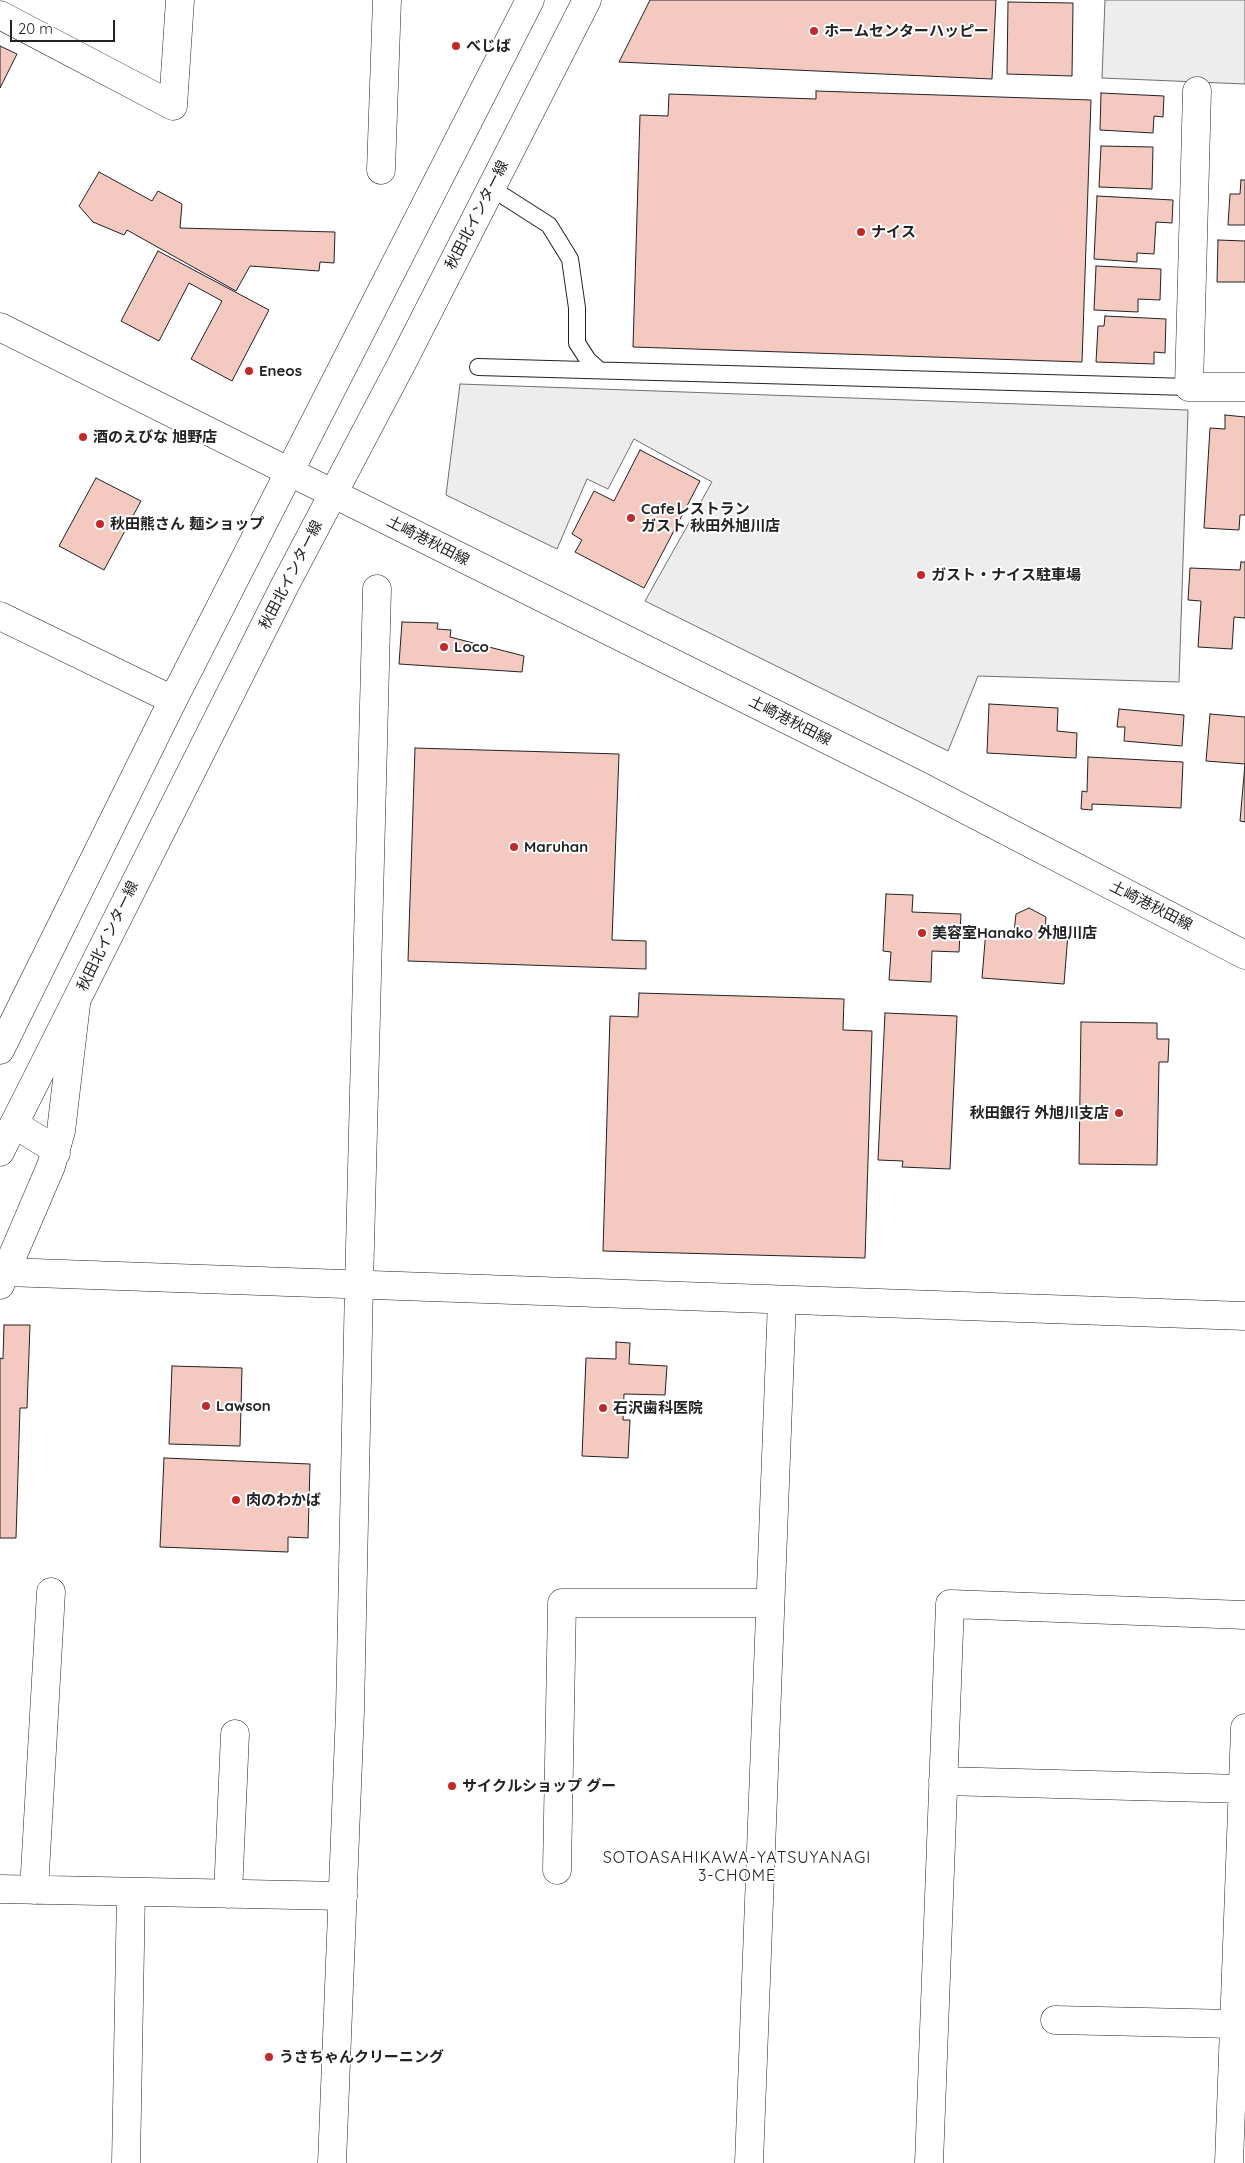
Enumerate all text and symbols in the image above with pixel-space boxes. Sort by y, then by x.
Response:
scale bar [12,10,118,42]
text: 20 m [18,19,53,38]
place label: ホームセンターハッピー [824,22,989,40]
marker: ホームセンターハッピー [808,25,820,37]
place label: べじば [466,37,511,55]
marker: べじば [450,40,462,52]
street label: 秋田北インター線 [442,157,512,273]
place label: ナイス [871,223,916,241]
marker: ナイス [855,226,867,238]
place label: Eneos [259,362,302,380]
marker: Eneos [243,365,255,377]
place label: 酒のえびな 旭野店 [93,428,217,446]
marker: 酒のえびな 旭野店 [77,431,89,443]
place label: Cafeレストラン ガスト 秋田外旭川店 [641,500,780,535]
marker: Cafeレストラン ガスト 秋田外旭川店 [625,512,637,524]
street label: 土崎港秋田線 [384,513,472,569]
place label: 秋田熊さん 麺ショップ [110,515,264,533]
street label: 秋田北インター線 [256,517,326,633]
marker: 秋田熊さん 麺ショップ [94,518,106,530]
place label: ガスト・ナイス駐車場 [931,566,1081,584]
marker: ガスト・ナイス駐車場 [915,569,927,581]
place label: Loco [454,638,489,656]
marker: Loco [438,641,450,653]
street label: 土崎港秋田線 [746,693,834,749]
place label: Maruhan [524,838,588,856]
marker: Maruhan [508,841,520,853]
street label: 秋田北インター線 [74,878,142,994]
street label: 土崎港秋田線 [1107,878,1195,934]
place label: 美容室Hanako 外旭川店 [932,924,1097,942]
marker: 美容室Hanako 外旭川店 [916,927,928,939]
place label: 秋田銀行 外旭川支店 [970,1104,1109,1122]
marker: 秋田銀行 外旭川支店 [1113,1107,1125,1119]
place label: Lawson [216,1397,271,1415]
place label: 石沢歯科医院 [613,1399,703,1417]
marker: Lawson [200,1400,212,1412]
marker: 石沢歯科医院 [597,1402,609,1414]
place label: 肉のわかば [246,1491,321,1509]
marker: 肉のわかば [230,1494,242,1506]
place label: サイクルショップ グー [462,1777,616,1795]
marker: サイクルショップ グー [446,1780,458,1792]
district label: SOTOASAHIKAWA-YATSUYANAGI 3-CHOME [600,1848,874,1886]
place label: うさちゃんクリーニング [279,2048,444,2066]
marker: うさちゃんクリーニング [263,2051,275,2063]

